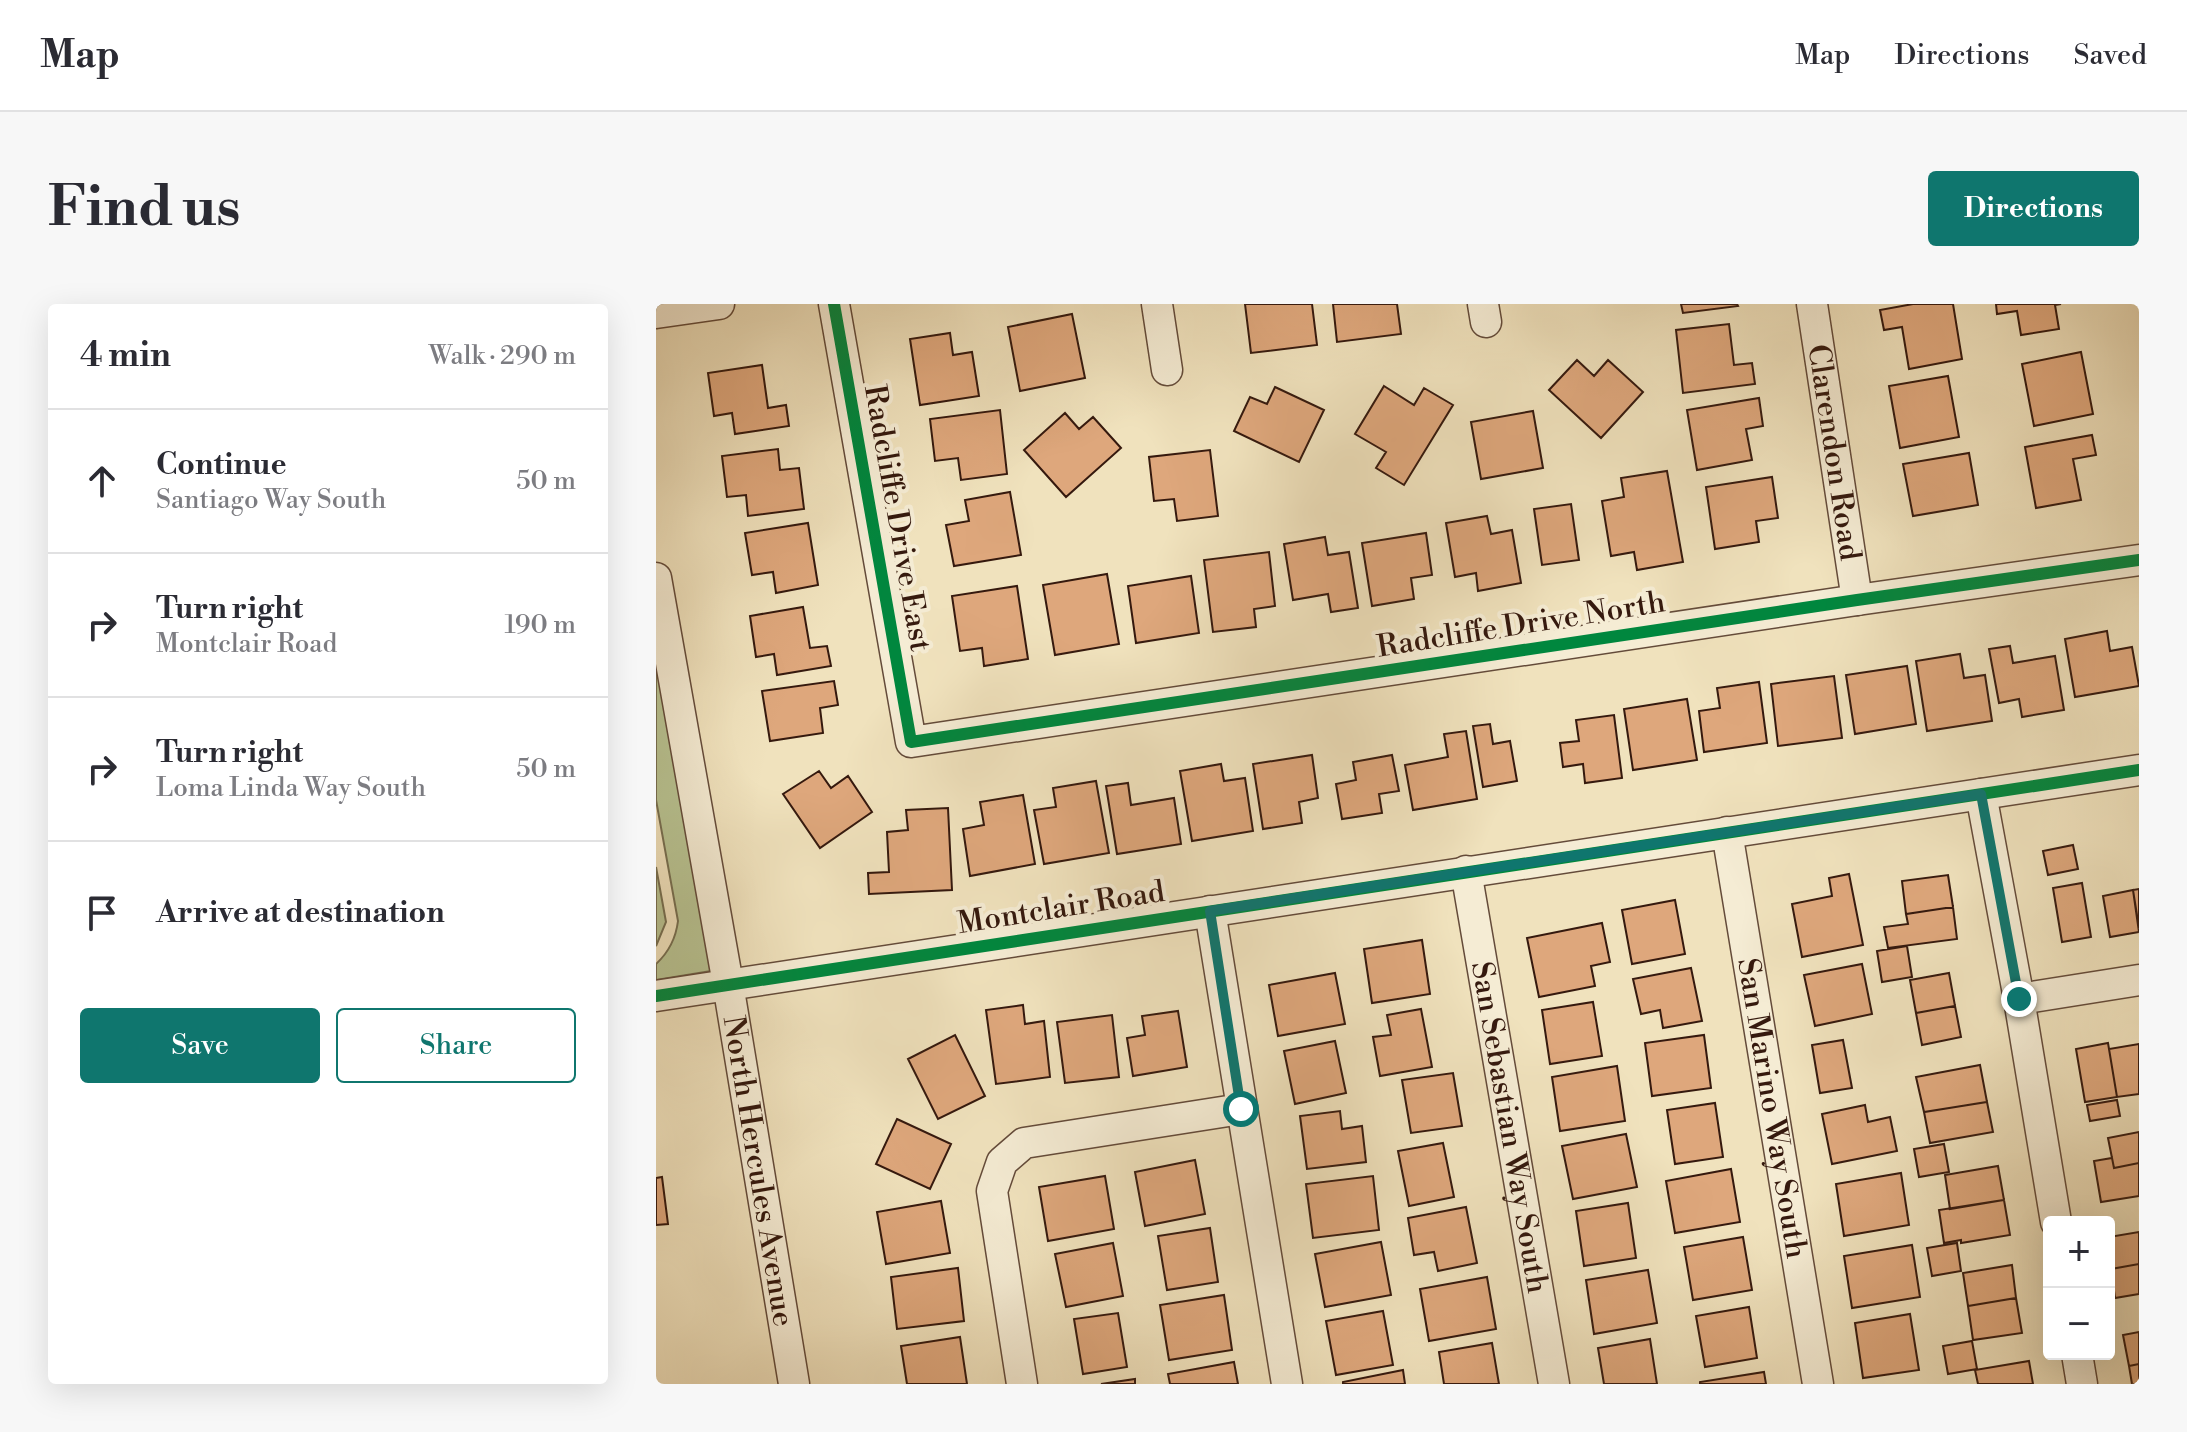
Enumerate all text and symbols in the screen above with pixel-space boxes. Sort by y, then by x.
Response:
text: Map [40,32,120,79]
text: Map [1795,38,1850,73]
text: Directions [1894,38,2029,73]
text: Saved [2073,38,2147,73]
button: Directions [1928,171,2139,246]
text: Find us [48,173,241,243]
text: 4 min [80,335,171,377]
text: Walk · 290 m [429,340,576,372]
street label: Clarendon Road [1798,342,1869,563]
street label: Radcliffe Drive East [855,382,939,655]
text: Continue [156,446,287,484]
icon: ahead [80,459,124,503]
text: 50 m [516,465,576,497]
text: Santiago Way South [156,484,386,516]
street label: Radcliffe Drive North [1374,583,1668,667]
text: Turn right [156,590,303,628]
icon: right [80,603,124,647]
text: 190 m [505,609,576,641]
text: Montclair Road [156,628,337,660]
text: Turn right [156,734,303,772]
icon: right [80,747,124,791]
text: 50 m [516,753,576,785]
text: Loma Linda Way South [156,772,426,804]
street label: Montclair Road [955,873,1167,943]
icon: arrive [80,891,124,935]
text: Arrive at destination [156,894,445,932]
street label: San Marino Way South [1728,955,1815,1261]
street label: San Sebastian Way South [1462,959,1556,1296]
route end [2001,981,2037,1017]
button: Save [80,1008,320,1083]
button: Share [336,1008,576,1083]
street label: North Hercules Avenue [714,1013,802,1329]
route start [1223,1091,1259,1127]
map controls [2043,1216,2115,1360]
button: + [2043,1216,2115,1288]
button: − [2043,1288,2115,1360]

